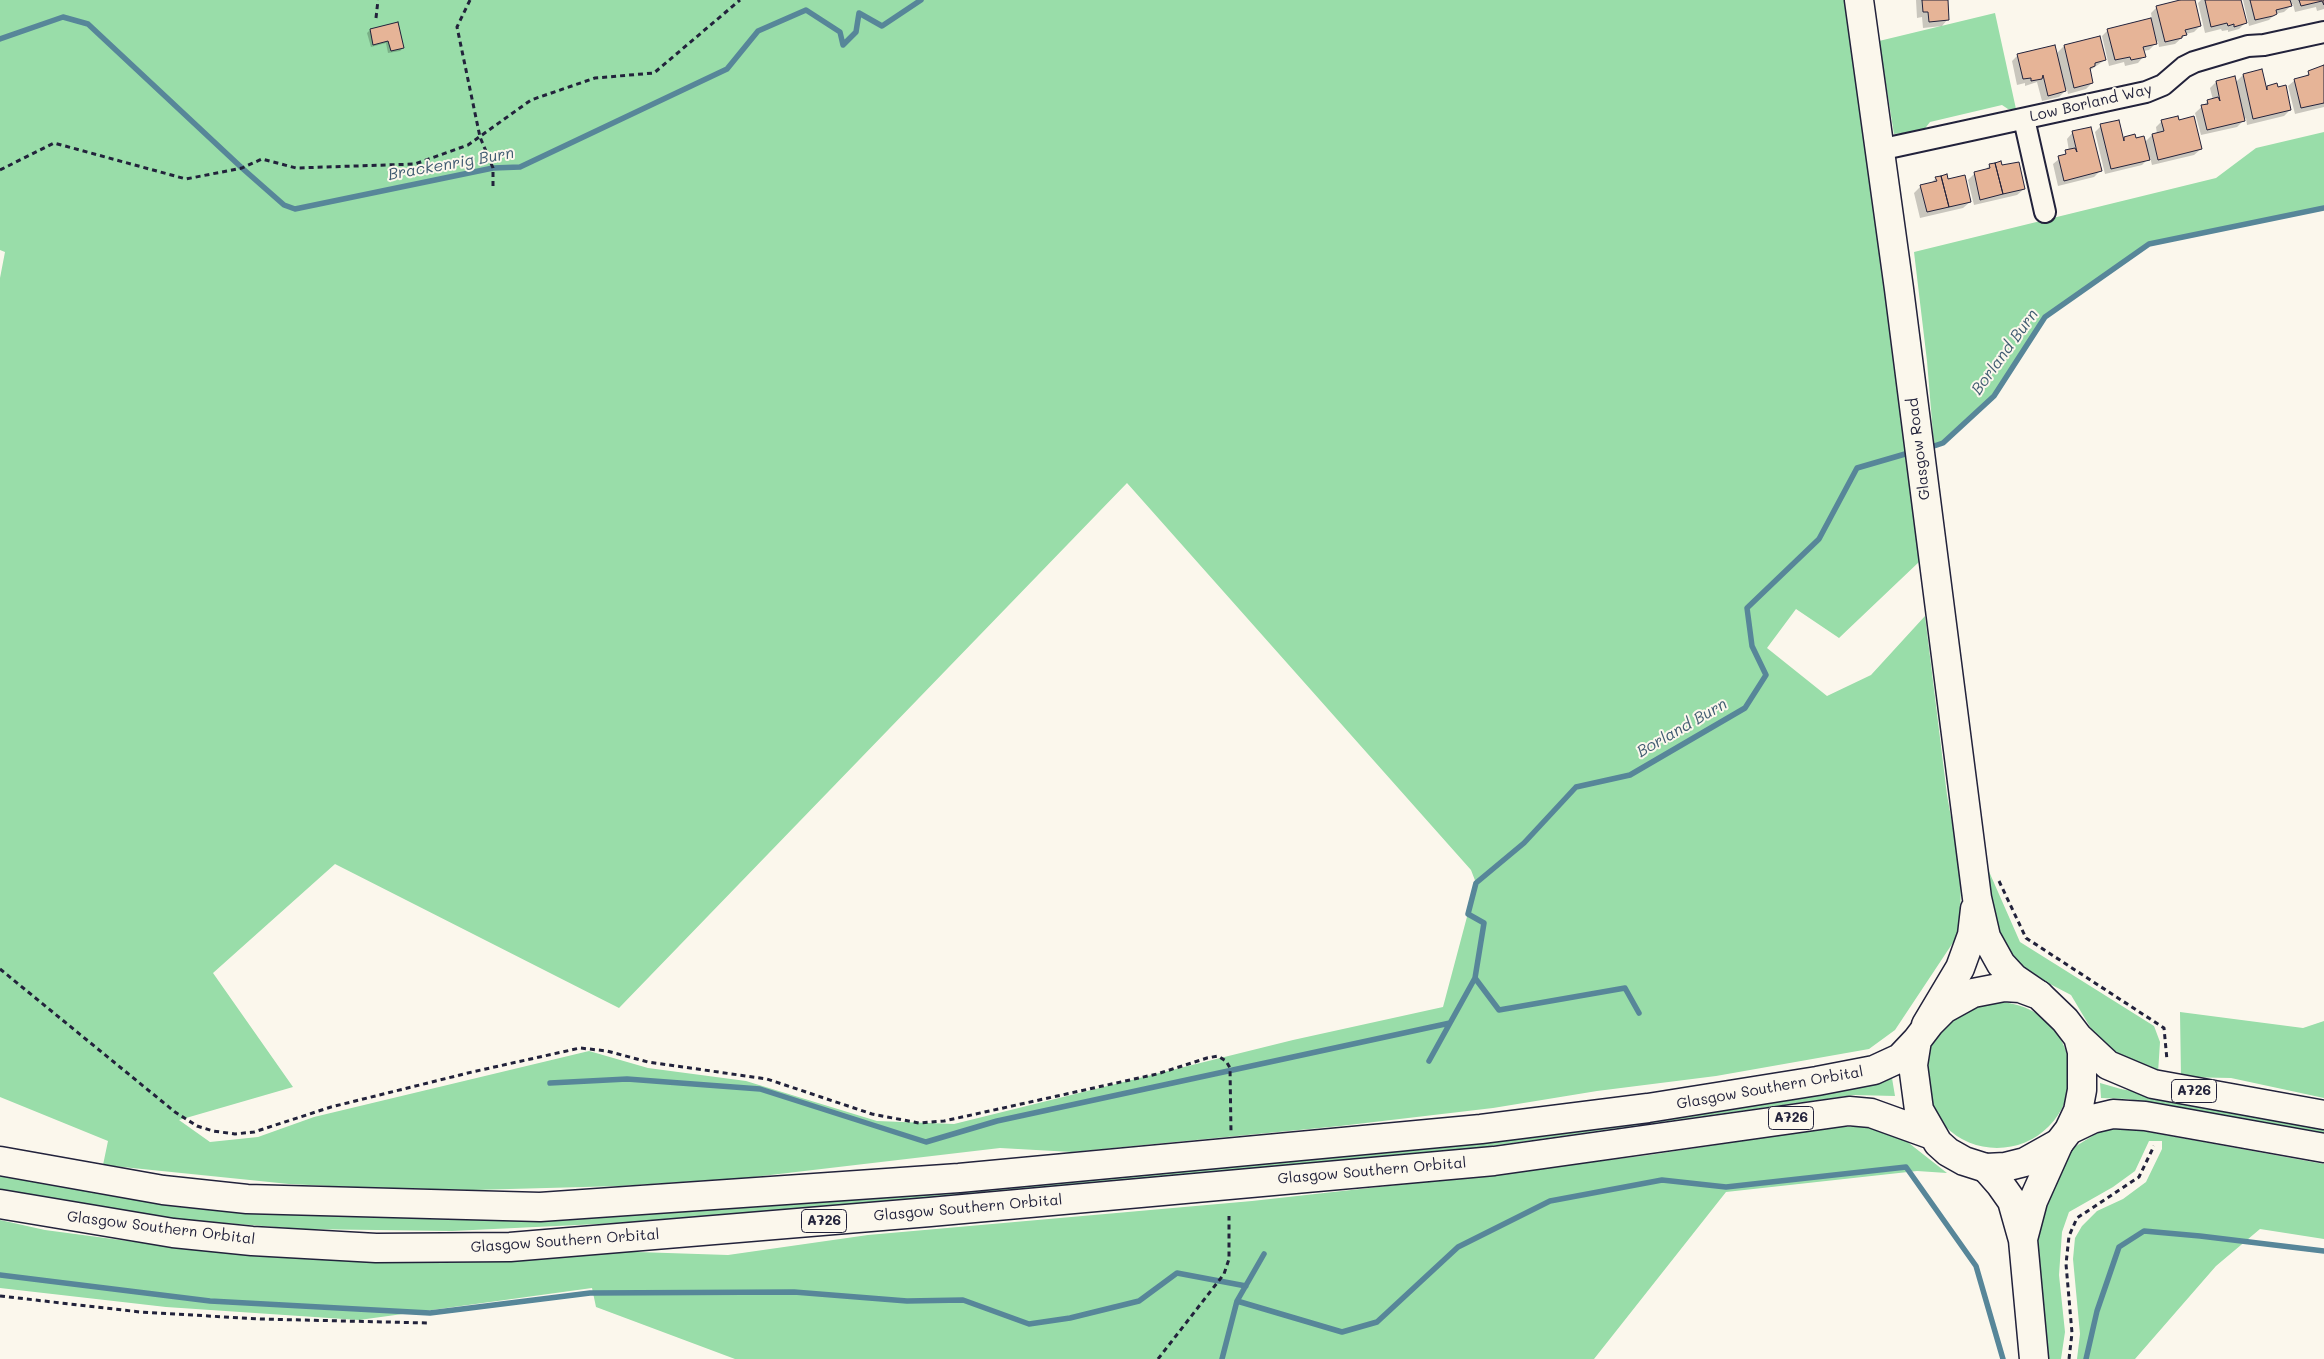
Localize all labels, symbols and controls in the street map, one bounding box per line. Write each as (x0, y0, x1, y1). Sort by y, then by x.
street label: Low Borland Way (2028, 80, 2154, 126)
water label: Brackenrig Burn (387, 143, 515, 185)
water label: Borland Burn (1968, 305, 2042, 399)
street label: Glasgow Road (1904, 397, 1934, 501)
water label: Borland Burn (1633, 694, 1731, 762)
street label: Glasgow Southern Orbital (1675, 1063, 1865, 1113)
road number: A726 (2172, 1080, 2216, 1102)
road number: A726 (1768, 1106, 1814, 1130)
street label: Glasgow Southern Orbital (1277, 1154, 1467, 1188)
street label: Glasgow Southern Orbital (873, 1191, 1063, 1225)
street label: Glasgow Southern Orbital (66, 1208, 256, 1248)
road number: A726 (802, 1210, 846, 1232)
street label: Glasgow Southern Orbital (470, 1225, 660, 1257)

